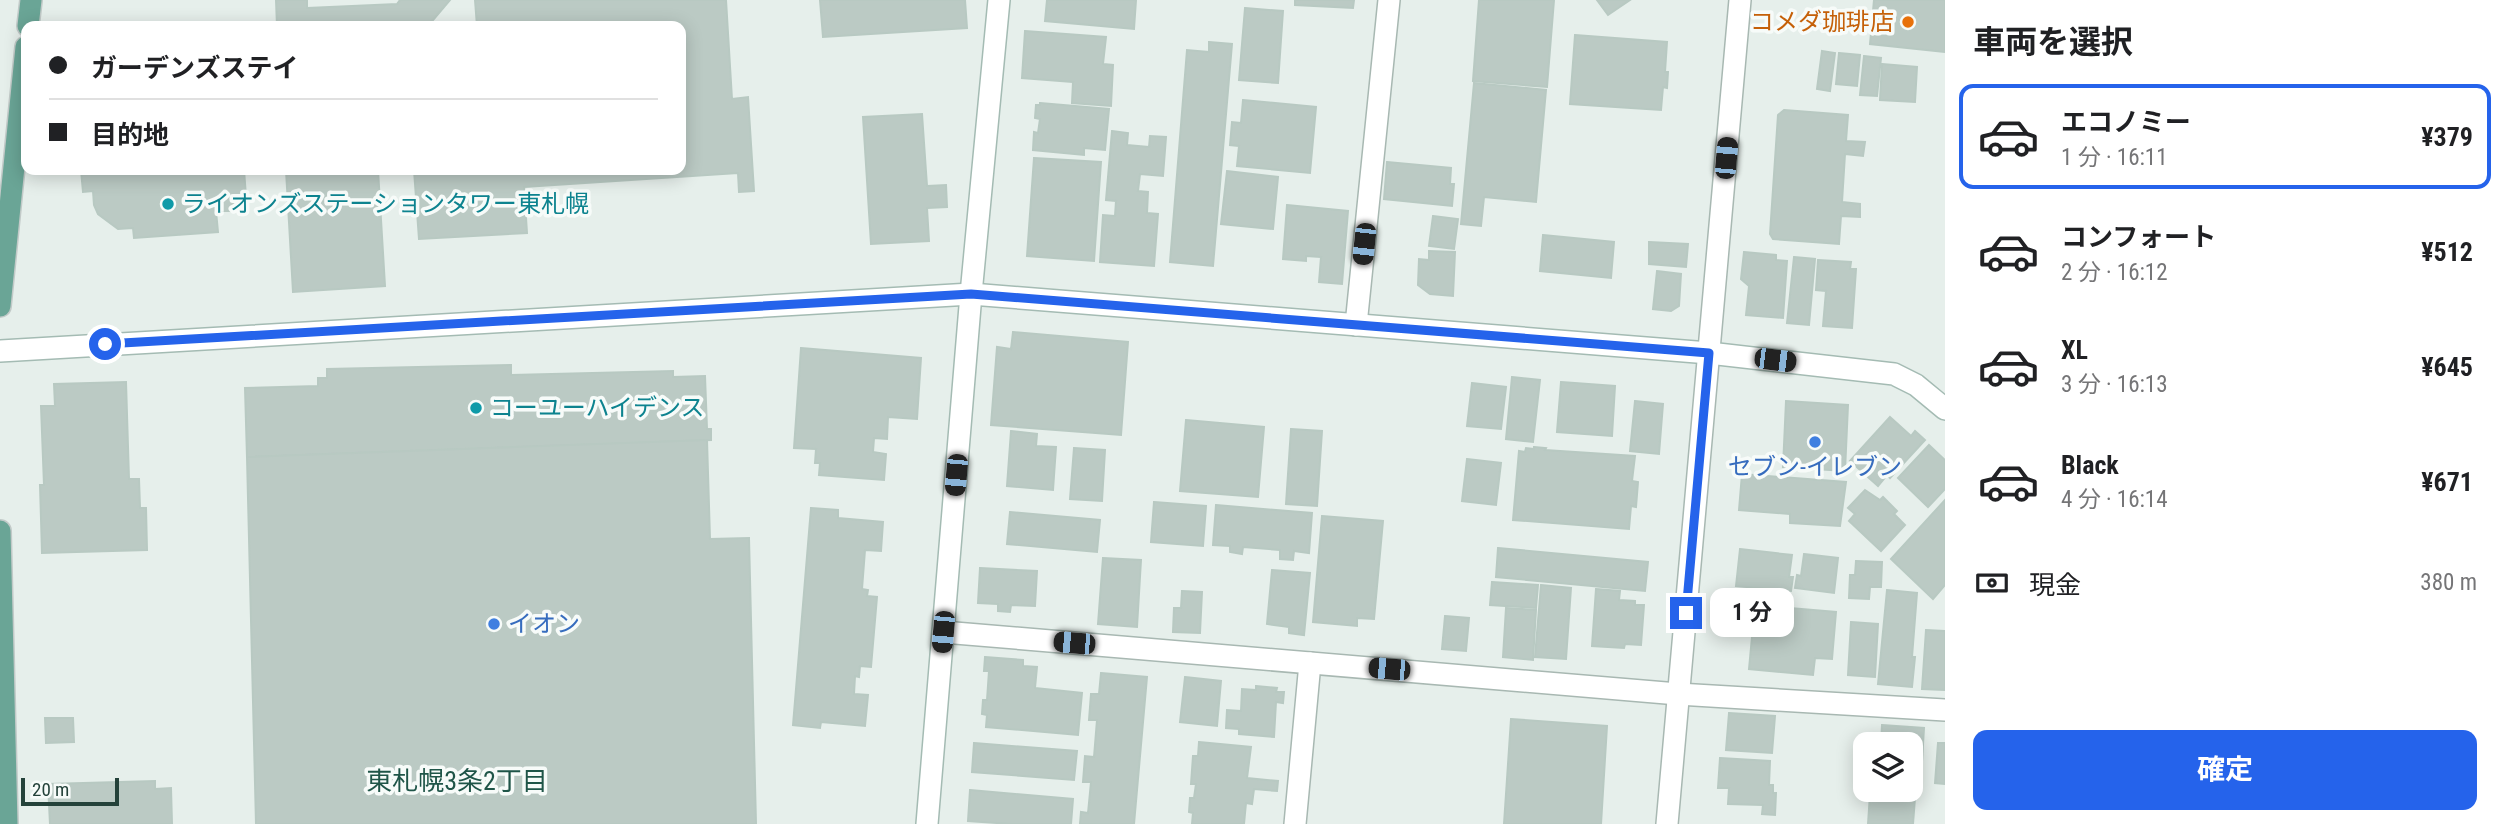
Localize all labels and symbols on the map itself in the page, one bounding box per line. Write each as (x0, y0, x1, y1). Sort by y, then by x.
place label: コメダ珈琲店 (1750, 8, 1894, 36)
marker: コメダ珈琲店 (1900, 14, 1916, 30)
car (1714, 136, 1739, 180)
place label: ライオンズステーションタワー東札幌 (182, 190, 589, 218)
marker: ライオンズステーションタワー東札幌 (160, 196, 176, 212)
car (1352, 222, 1377, 266)
route start (89, 328, 121, 360)
car (1753, 347, 1798, 373)
place label: コーユーハイデンス (490, 394, 705, 422)
marker: コーユーハイデンス (468, 400, 484, 416)
marker: セブン-イレブン (1807, 434, 1823, 450)
car (944, 453, 969, 497)
place label: セブン-イレブン (1728, 453, 1902, 481)
callout: 1 分 (1710, 588, 1795, 638)
route end (1670, 597, 1702, 629)
place label: イオン (508, 610, 580, 638)
car (931, 610, 956, 654)
marker: イオン (486, 616, 502, 632)
car (1053, 631, 1096, 655)
car (1368, 657, 1411, 681)
district label: 東札幌3条2丁目 (366, 766, 548, 796)
scale bar (21, 775, 119, 807)

